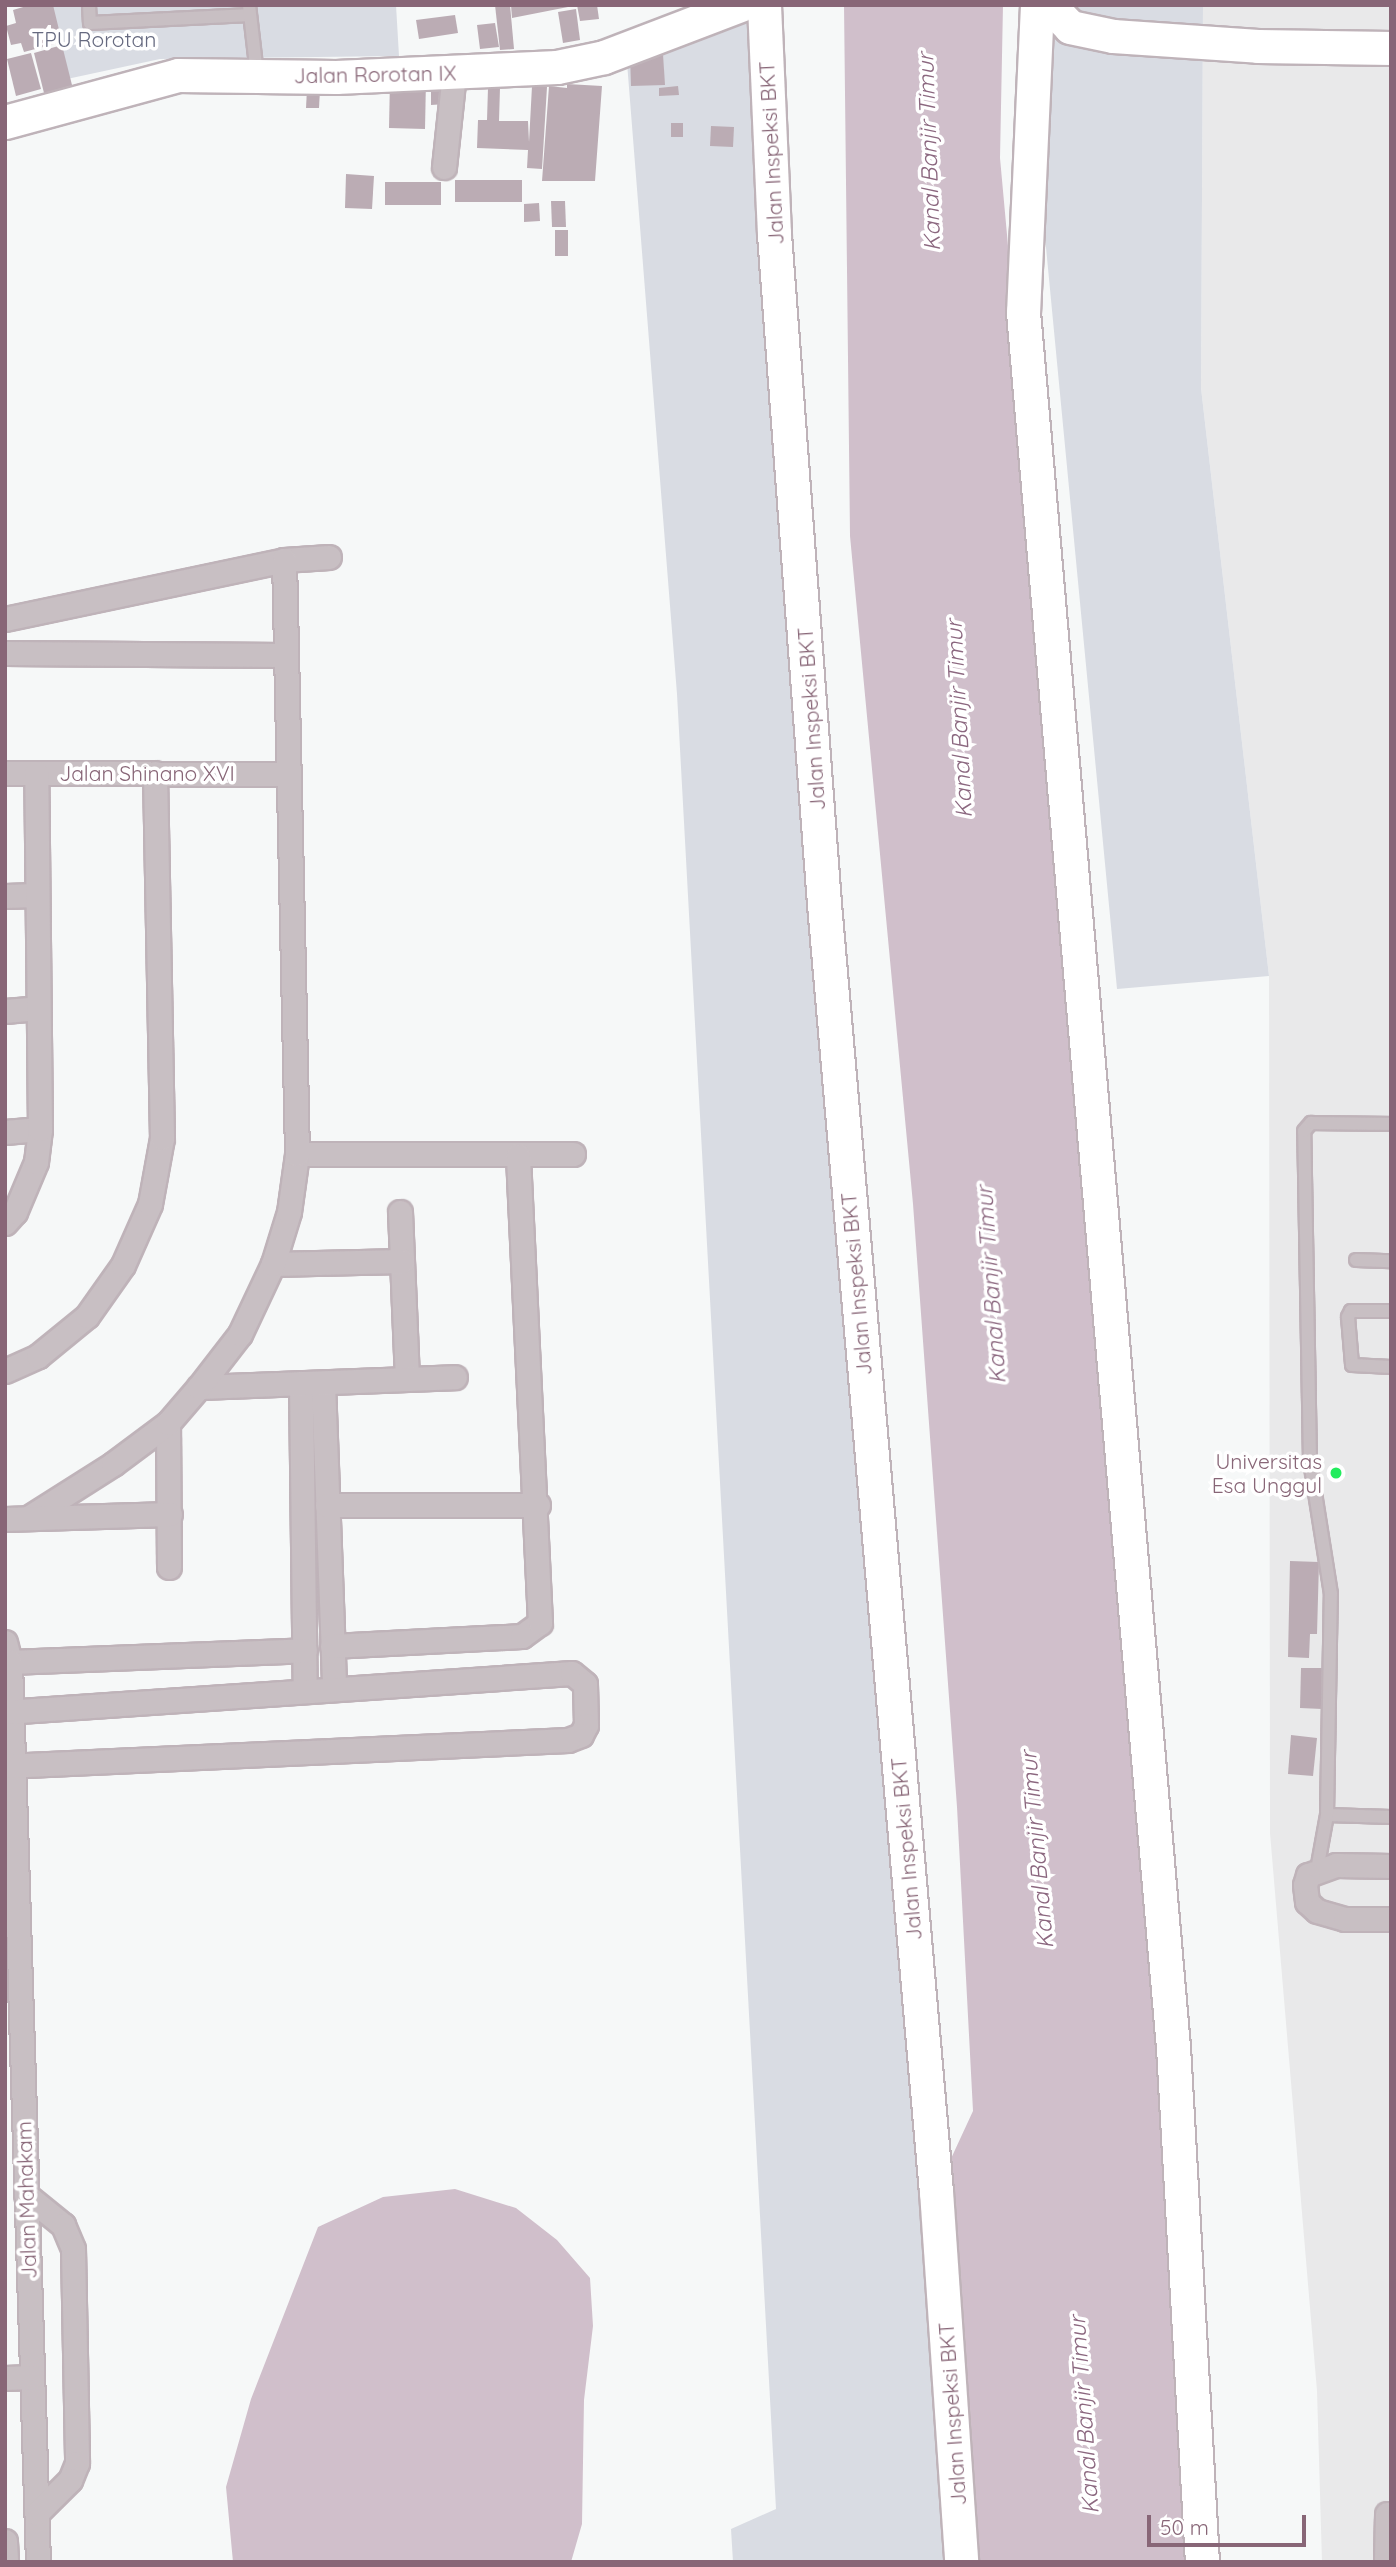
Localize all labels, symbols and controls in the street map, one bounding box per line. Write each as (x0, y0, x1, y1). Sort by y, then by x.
park label: TPU Rorotan (32, 26, 156, 52)
water label: Kanal Banjir Timur (912, 52, 946, 252)
street label: Jalan Rorotan IX (293, 60, 457, 88)
street label: Jalan Inspeksi BKT (754, 61, 788, 245)
water label: Kanal Banjir Timur (940, 619, 978, 819)
street label: Jalan Inspeksi BKT (792, 626, 830, 812)
street label: Jalan Shinano XVI (59, 760, 235, 786)
water label: Kanal Banjir Timur (970, 1185, 1012, 1385)
street label: Jalan Inspeksi BKT (835, 1191, 877, 1377)
place label: Universitas Esa Unggul (1212, 1448, 1322, 1498)
marker: Universitas Esa Unggul (1328, 1465, 1344, 1481)
water label: Kanal Banjir Timur (1015, 1750, 1059, 1950)
street label: Jalan Inspeksi BKT (885, 1756, 927, 1942)
street label: Jalan Mahakam (11, 2121, 41, 2279)
water label: Kanal Banjir Timur (1063, 2315, 1105, 2515)
street label: Jalan Inspeksi BKT (933, 2321, 971, 2507)
scale bar (1151, 2500, 1310, 2544)
text: 50 m (1160, 2514, 1209, 2540)

